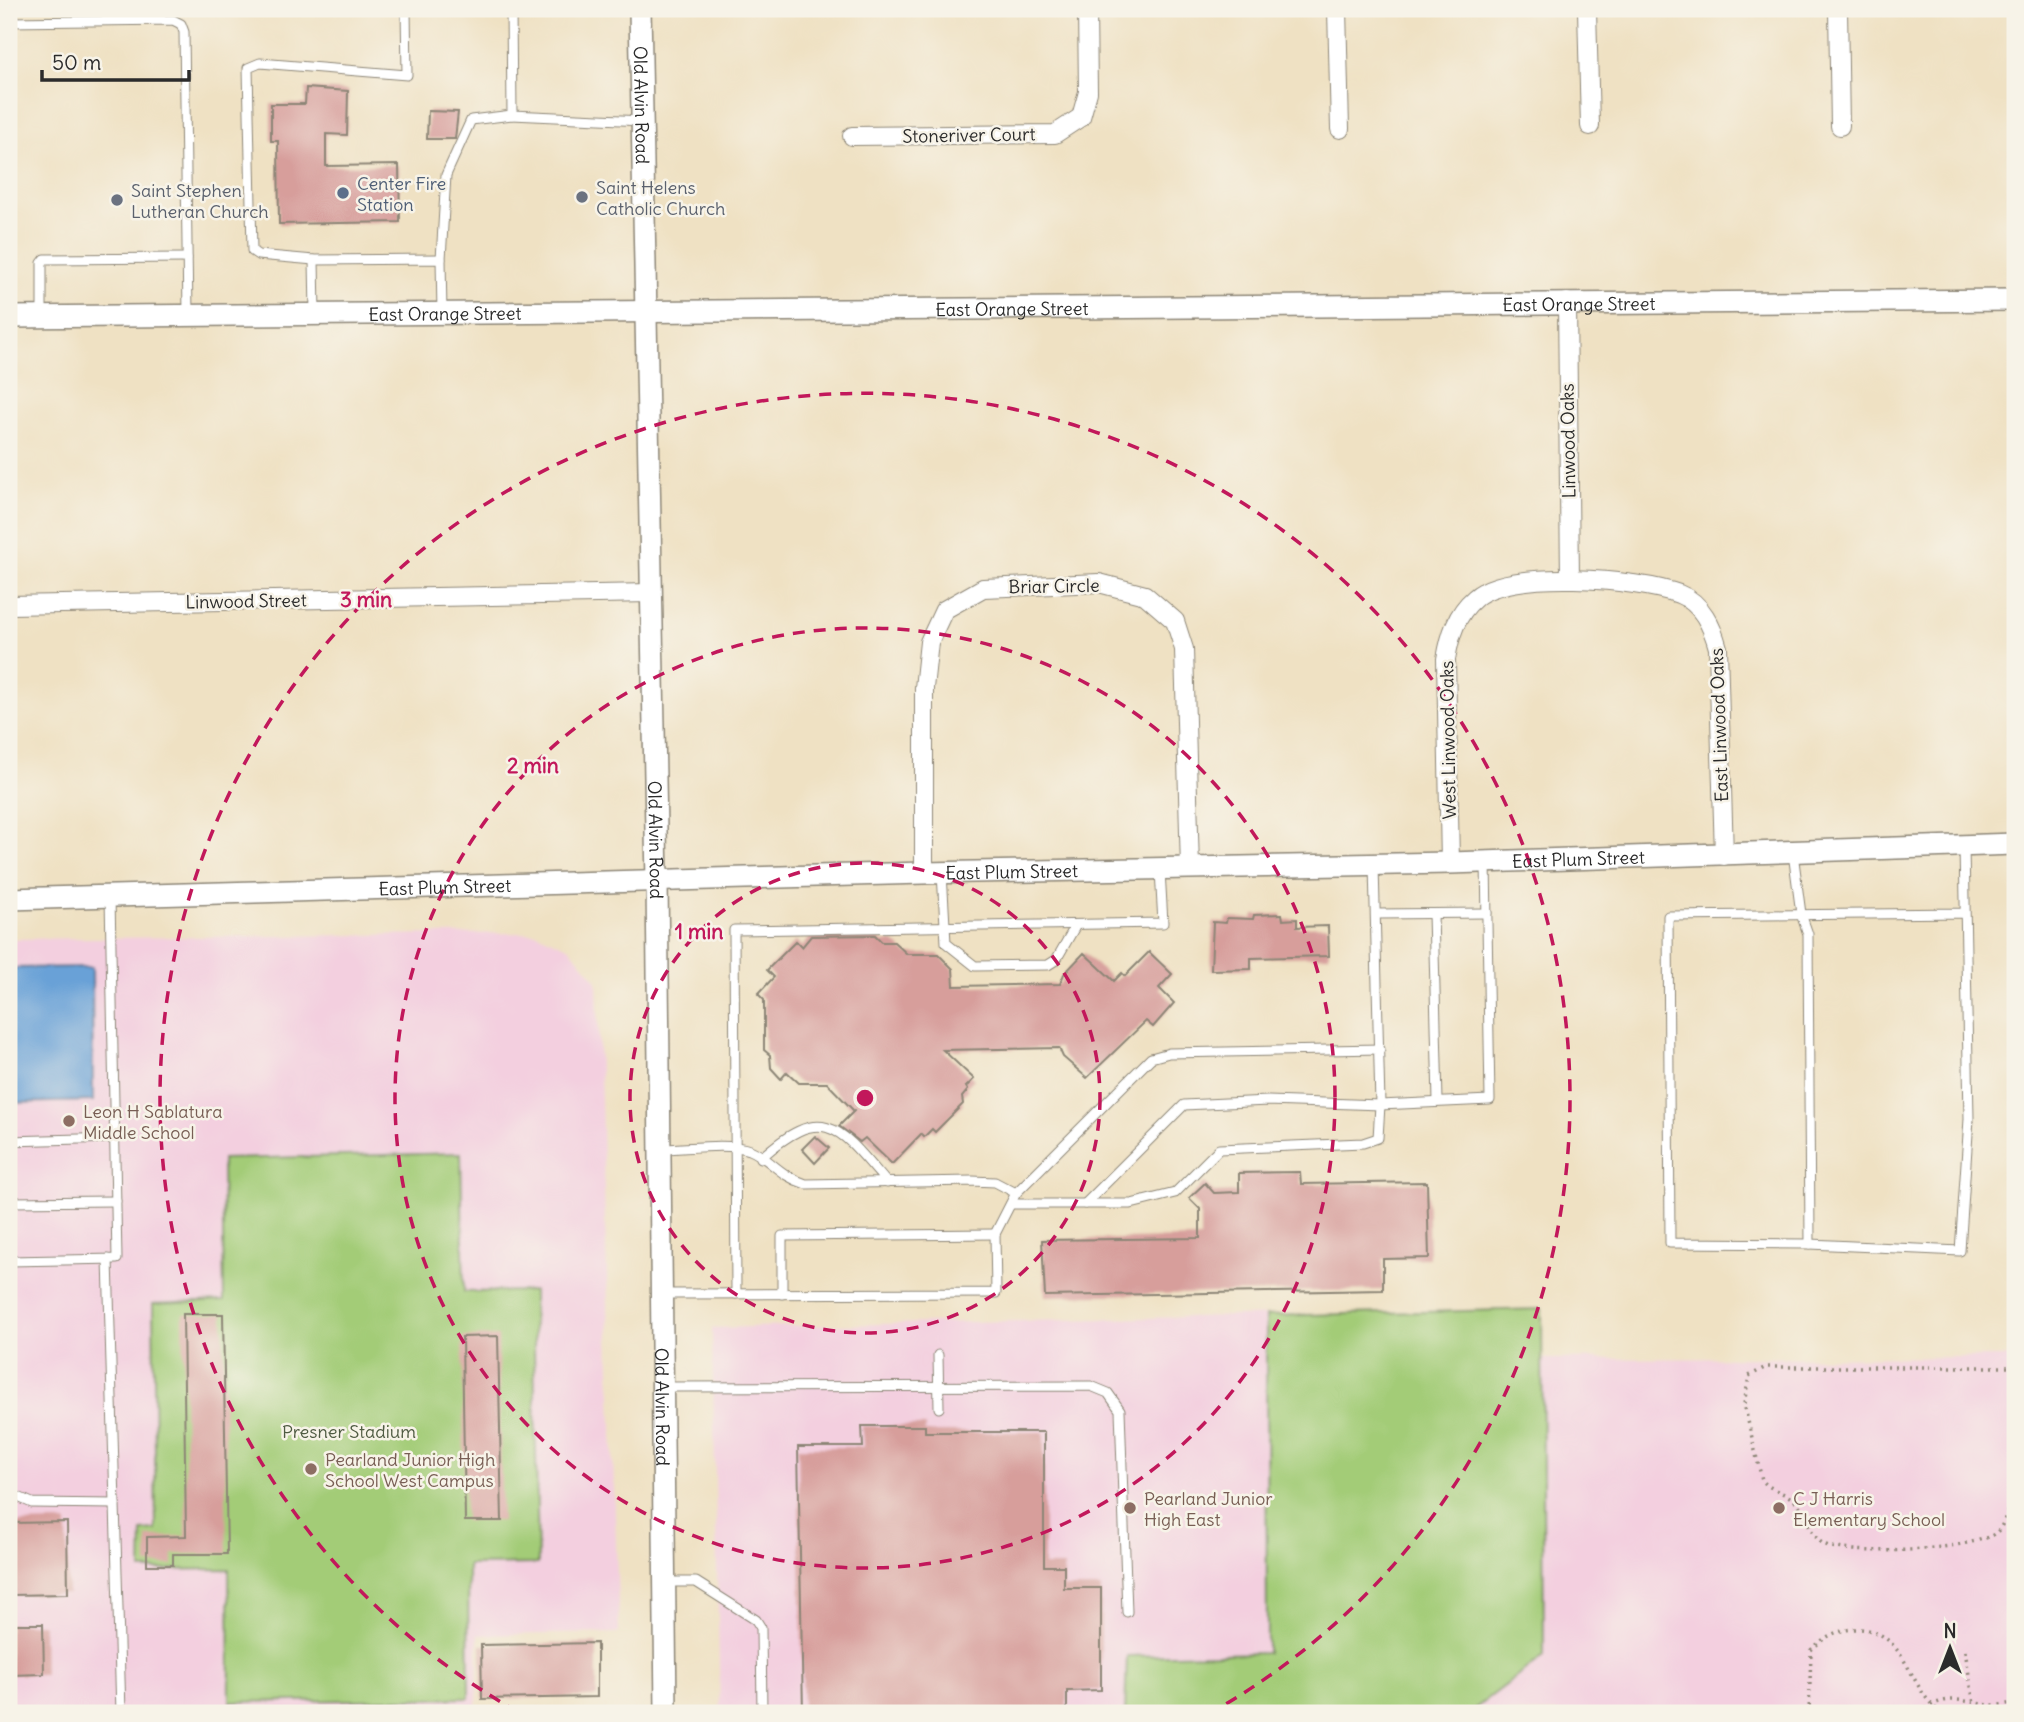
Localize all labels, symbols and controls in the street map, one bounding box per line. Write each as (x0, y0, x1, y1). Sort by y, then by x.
scale bar (42, 38, 189, 82)
street label: Old Alvin Road (629, 46, 655, 165)
text: 50 m (52, 49, 101, 76)
street label: Stoneriver Court (902, 122, 1036, 148)
place label: Center Fire Station (357, 172, 446, 216)
place label: Saint Helens Catholic Church (596, 176, 725, 220)
place label: Saint Stephen Lutheran Church (131, 179, 269, 223)
marker: Center Fire Station (335, 185, 351, 201)
marker: Saint Helens Catholic Church (574, 189, 590, 205)
marker: Saint Stephen Lutheran Church (109, 192, 125, 208)
street label: East Orange Street (1502, 292, 1656, 316)
street label: East Orange Street (935, 296, 1089, 321)
street label: East Orange Street (368, 301, 522, 325)
street label: Linwood Oaks (1555, 383, 1581, 499)
street label: Briar Circle (1008, 574, 1100, 598)
text: 3 min (340, 586, 392, 613)
street label: Linwood Street (185, 588, 307, 614)
street label: East Linwood Oaks (1705, 648, 1733, 802)
street label: West Linwood Oaks (1435, 660, 1461, 820)
text: 2 min (507, 752, 559, 779)
street label: Old Alvin Road (644, 781, 669, 899)
street label: East Plum Street (1512, 845, 1645, 872)
street label: East Plum Street (945, 859, 1078, 884)
street label: East Plum Street (378, 873, 511, 900)
text: 1 min (675, 918, 723, 945)
centre of rings (853, 1086, 877, 1110)
place label: Leon H Sablatura Middle School (83, 1100, 223, 1144)
marker: Leon H Sablatura Middle School (61, 1113, 77, 1129)
street label: Old Alvin Road (651, 1348, 675, 1466)
park label: Presner Stadium (282, 1420, 416, 1443)
place label: Pearland Junior High School West Campus (325, 1448, 495, 1492)
marker: Pearland Junior High School West Campus (303, 1461, 319, 1477)
place label: Pearland Junior High East (1144, 1487, 1273, 1531)
place label: C J Harris Elementary School (1793, 1487, 1945, 1531)
marker: Pearland Junior High East (1122, 1500, 1138, 1516)
marker: C J Harris Elementary School (1771, 1500, 1787, 1516)
north arrow (1916, 1614, 1986, 1684)
text: N (1943, 1619, 1957, 1643)

